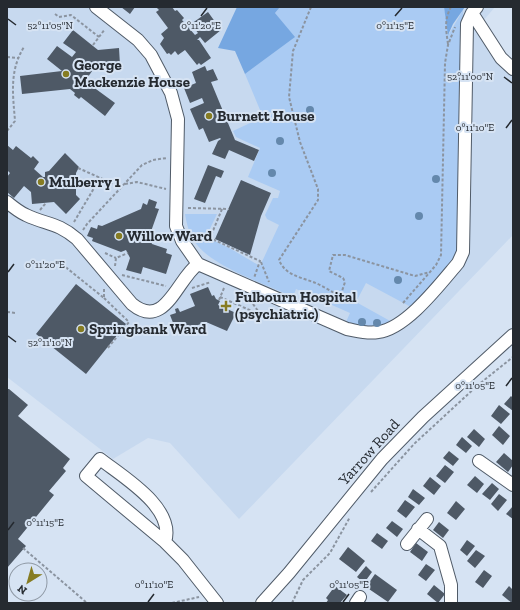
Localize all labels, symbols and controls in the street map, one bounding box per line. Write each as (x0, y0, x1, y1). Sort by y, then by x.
text: 52°11'05"N (27, 20, 73, 32)
text: 0°11'20"E (181, 20, 221, 32)
text: 0°11'15"E (376, 20, 414, 32)
place label: George Mackenzie House (74, 56, 190, 91)
marker: George Mackenzie House (61, 69, 71, 79)
text: 52°11'00"N (447, 71, 494, 83)
place label: Burnett House (217, 107, 315, 125)
marker: Burnett House (204, 111, 214, 121)
text: 0°11'10"E (456, 122, 494, 134)
place label: Mulberry 1 (49, 173, 120, 191)
marker: Mulberry 1 (36, 177, 46, 187)
place label: Willow Ward (127, 227, 213, 245)
marker: Willow Ward (114, 231, 124, 241)
text: 0°11'20"E (25, 259, 65, 271)
place label: Fulbourn Hospital (psychiatric) (235, 288, 357, 323)
marker: Fulbourn Hospital (psychiatric) (220, 300, 232, 312)
place label: Springbank Ward (89, 320, 207, 338)
marker: Springbank Ward (76, 324, 86, 334)
text: 52°11'10"N (28, 337, 73, 349)
text: 0°11'05"E (455, 380, 495, 392)
street label: Yarrow Road (334, 415, 404, 489)
text: 0°11'15"E (26, 517, 64, 529)
north arrow (8, 562, 48, 602)
text: 0°11'10"E (135, 579, 173, 591)
text: 0°11'05"E (329, 579, 369, 591)
text: N (15, 581, 30, 597)

